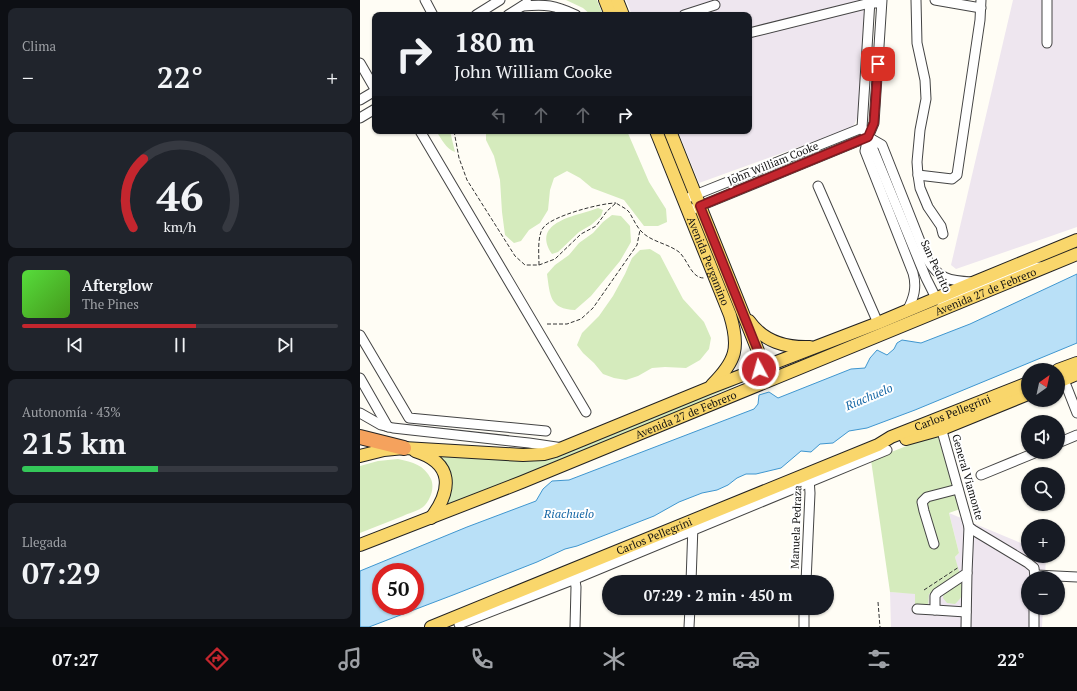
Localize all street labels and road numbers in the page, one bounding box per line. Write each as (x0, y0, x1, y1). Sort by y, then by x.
street label: John William Cooke (725, 138, 821, 188)
street label: Avenida Pergamino (684, 214, 732, 307)
street label: San Pedrito (918, 238, 954, 294)
street label: Avenida 27 de Febrero (933, 264, 1038, 319)
street label: Avenida 27 de Febrero (633, 388, 739, 442)
street label: Carlos Pellegrini (912, 391, 993, 434)
street label: General Viamonte (949, 432, 987, 522)
street label: Manuela Pedraza (788, 485, 804, 569)
street label: Carlos Pellegrini (614, 514, 694, 558)

